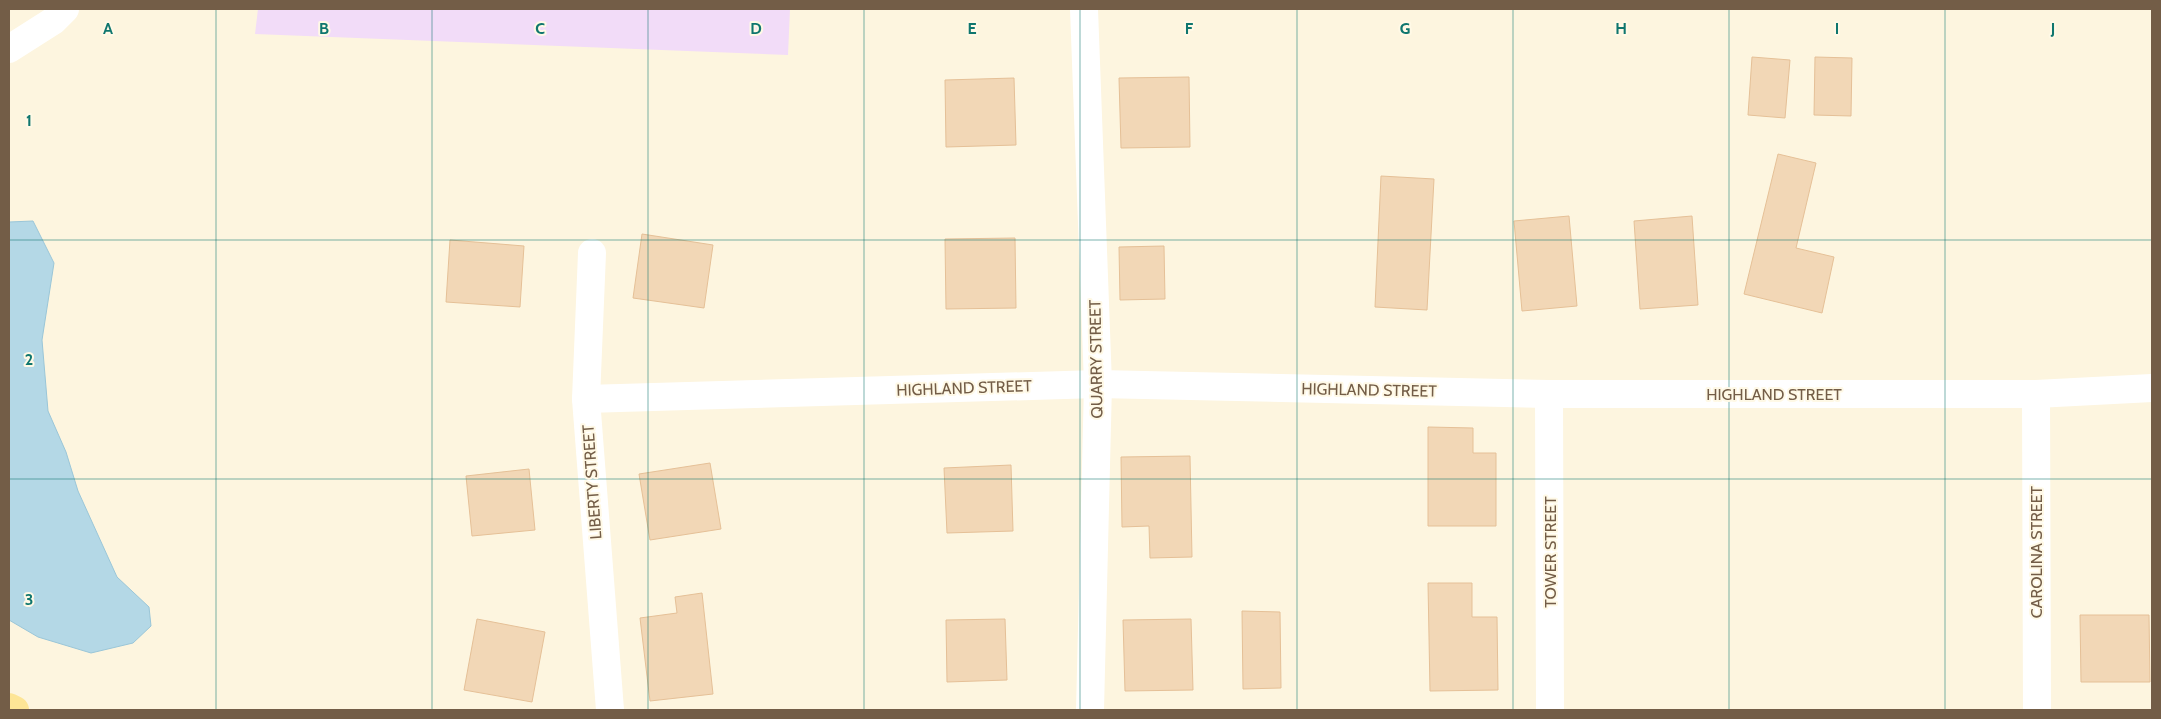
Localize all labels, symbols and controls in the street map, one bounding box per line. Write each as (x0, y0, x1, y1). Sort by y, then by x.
text: A (103, 19, 113, 38)
text: B (319, 19, 329, 38)
text: C (535, 19, 545, 38)
text: D (750, 19, 762, 38)
text: E (967, 19, 977, 38)
text: F (1185, 19, 1194, 38)
text: G (1400, 19, 1410, 38)
text: H (1615, 19, 1627, 38)
text: I (1835, 19, 1839, 38)
text: J (2050, 19, 2055, 38)
text: 1 (26, 111, 32, 130)
street label: QUARRY STREET (1085, 299, 1107, 419)
text: 2 (25, 350, 33, 369)
street label: HIGHLAND STREET (896, 376, 1033, 400)
street label: HIGHLAND STREET (1301, 379, 1437, 401)
street label: HIGHLAND STREET (1706, 385, 1842, 404)
street label: LIBERTY STREET (578, 424, 605, 540)
street label: CAROLINA STREET (2027, 485, 2046, 618)
street label: TOWER STREET (1541, 496, 1560, 608)
text: 3 (25, 590, 33, 609)

